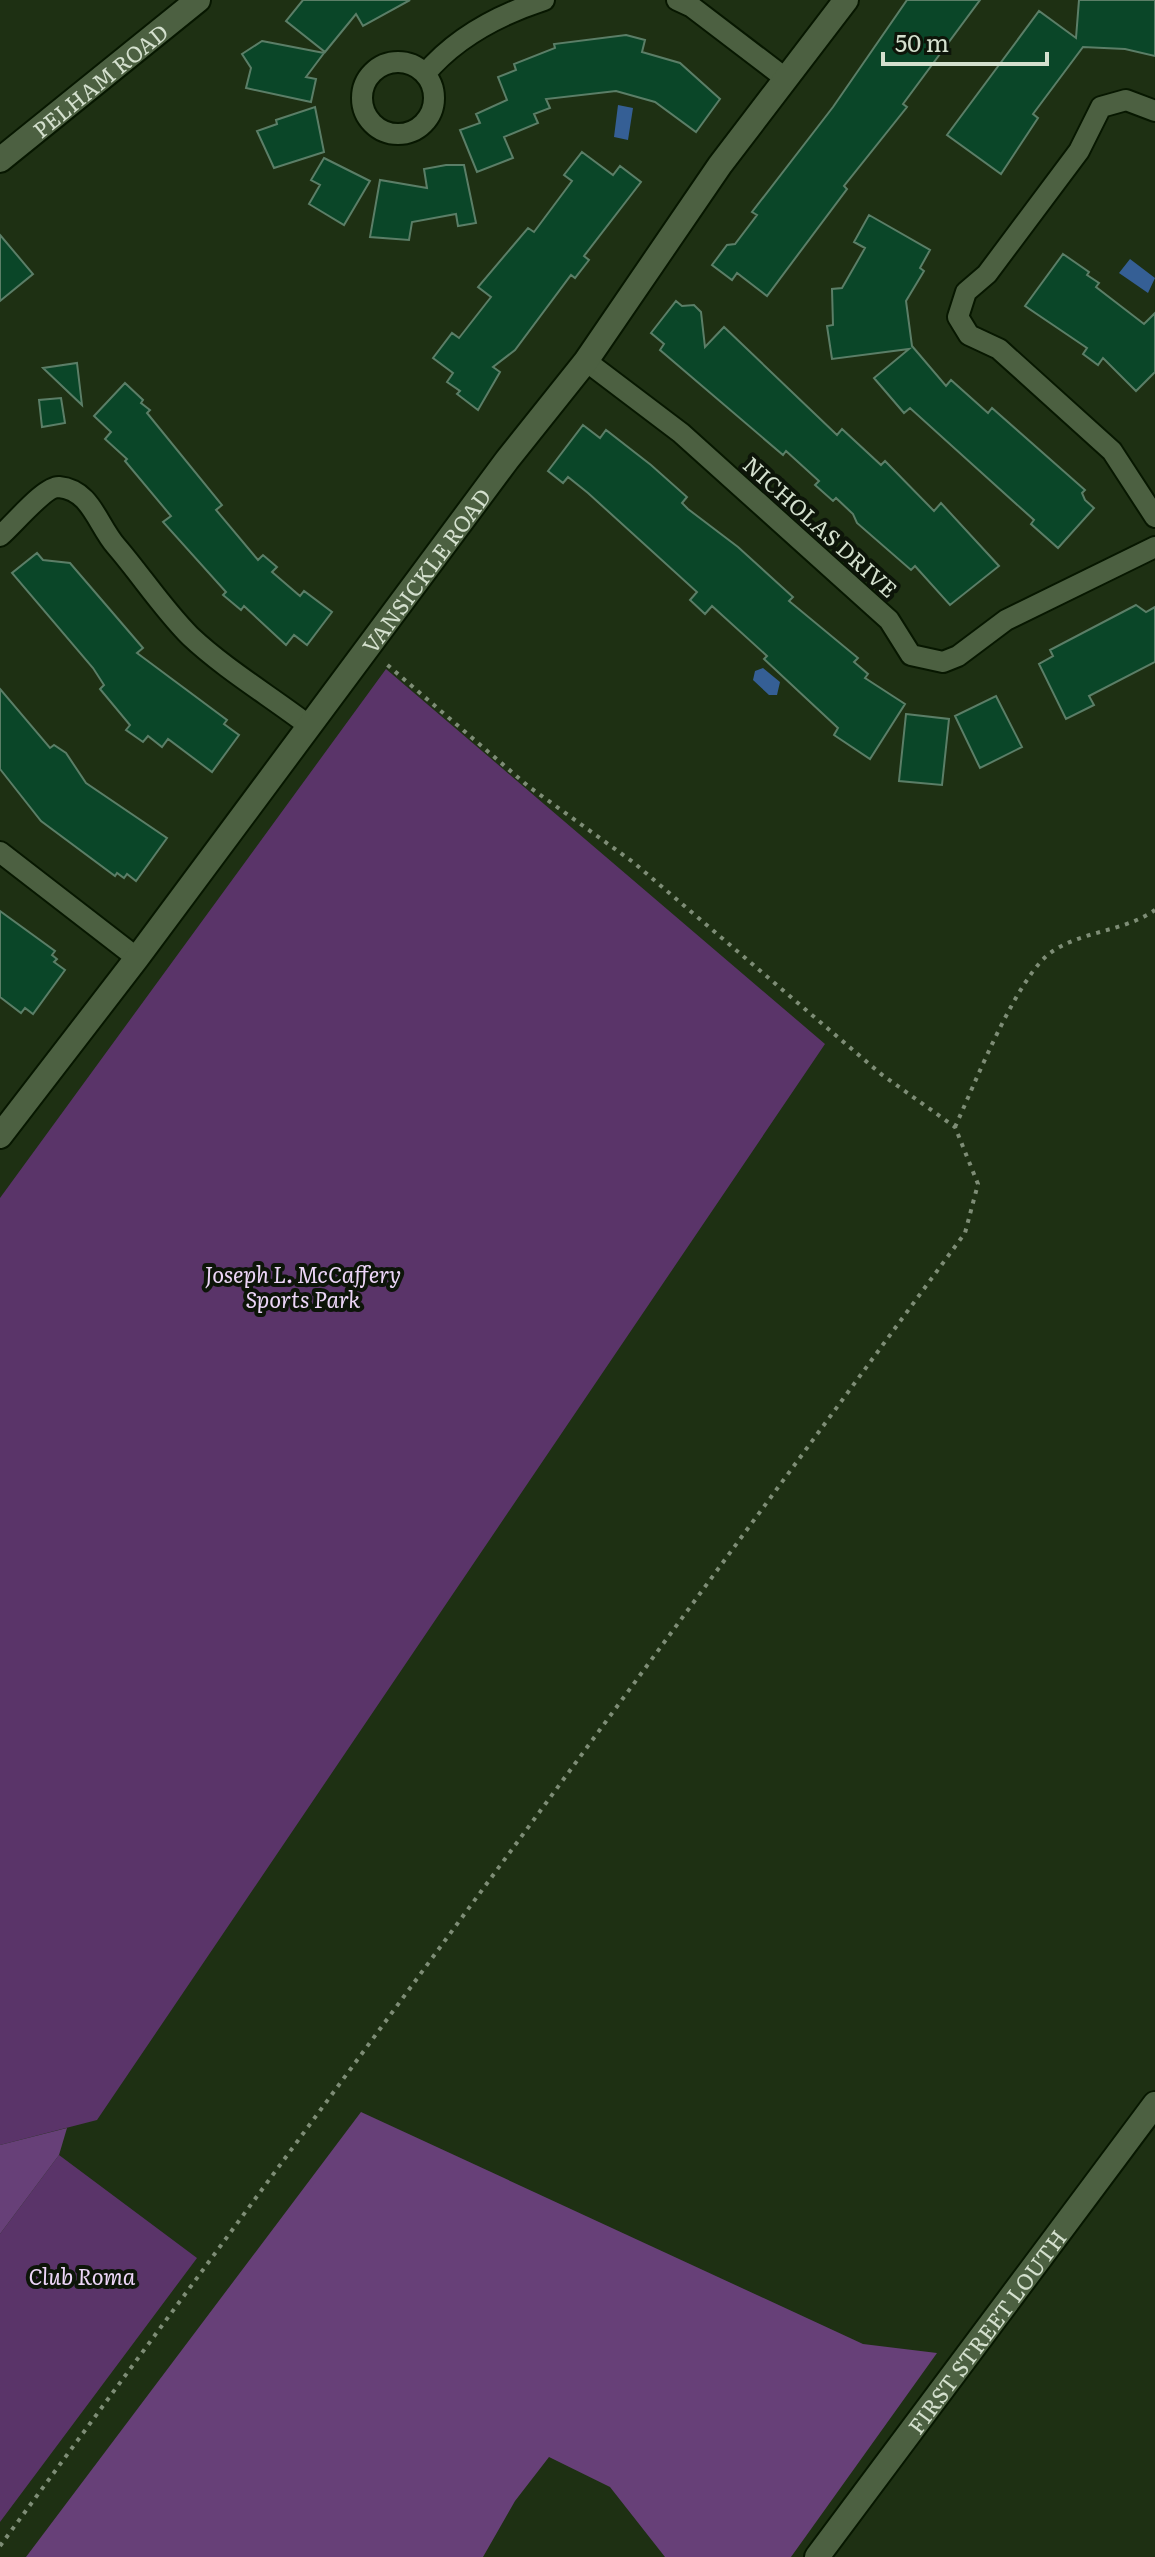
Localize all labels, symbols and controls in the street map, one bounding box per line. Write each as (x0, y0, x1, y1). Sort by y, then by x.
street label: PELHAM ROAD (25, 14, 175, 145)
scale bar (883, 16, 1047, 66)
text: 50 m (895, 24, 949, 59)
street label: NICHOLAS DRIVE (736, 448, 906, 604)
street label: VANSICKLE ROAD (353, 480, 498, 659)
park label: Joseph L. McCaffery Sports Park (205, 1257, 401, 1315)
street label: FIRST STREET LOUTH (898, 2222, 1073, 2440)
park label: Club Roma (29, 2259, 136, 2292)

